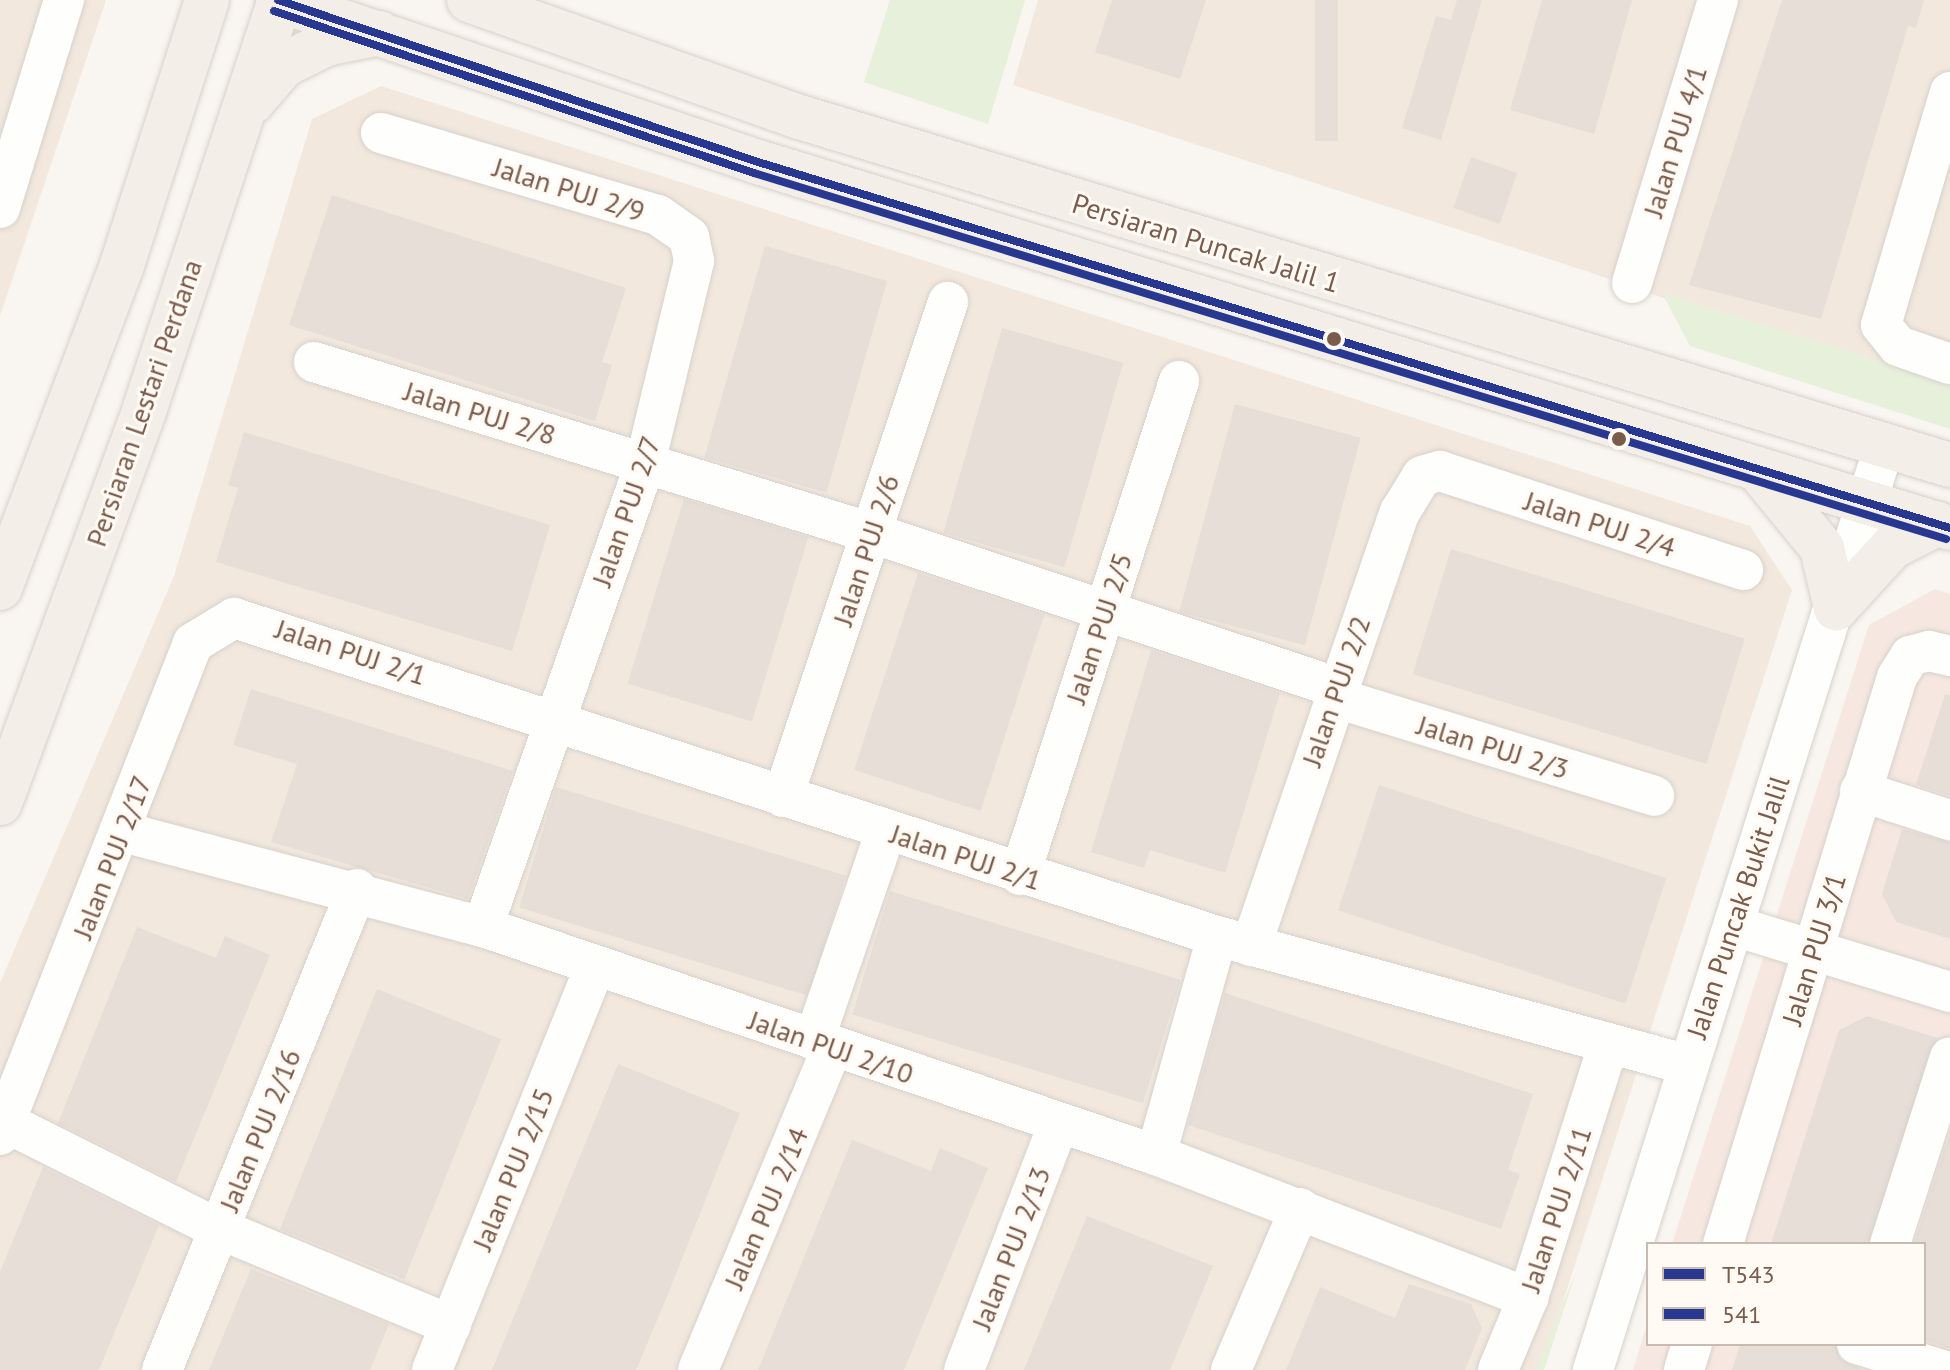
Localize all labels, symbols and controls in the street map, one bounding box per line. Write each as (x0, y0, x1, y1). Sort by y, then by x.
street label: Jalan PUJ 4/1 (1636, 61, 1714, 221)
street label: Jalan PUJ 2/9 (489, 150, 649, 228)
street label: Persiaran Puncak Jalil 1 (1068, 186, 1344, 300)
street label: Persiaran Lestari Perdana (79, 255, 209, 551)
unlabelled marker (1326, 331, 1342, 347)
street label: Jalan PUJ 2/8 (400, 374, 560, 452)
street label: Jalan PUJ 2/7 (585, 431, 667, 591)
unlabelled marker (1611, 431, 1627, 447)
street label: Jalan PUJ 2/6 (826, 470, 906, 630)
street label: Jalan PUJ 2/4 (1520, 484, 1680, 564)
street label: Jalan PUJ 2/5 (1059, 548, 1139, 708)
street label: Jalan PUJ 2/2 (1295, 611, 1377, 771)
street label: Jalan PUJ 2/1 (271, 612, 431, 692)
street label: Jalan PUJ 2/3 (1413, 708, 1573, 786)
street label: Jalan PUJ 2/17 (65, 771, 159, 943)
street label: Jalan Puncak Bukit Jalil (1680, 771, 1796, 1043)
street label: Jalan PUJ 2/1 (886, 817, 1046, 897)
street label: Jalan PUJ 3/1 (1775, 869, 1853, 1029)
street label: Jalan PUJ 2/10 (744, 1003, 918, 1091)
street label: Jalan PUJ 2/16 (212, 1044, 308, 1216)
street label: Jalan PUJ 2/15 (465, 1083, 561, 1255)
street label: Jalan PUJ 2/14 (717, 1122, 815, 1294)
street label: Jalan PUJ 2/11 (1513, 1122, 1599, 1296)
street label: Jalan PUJ 2/13 (964, 1162, 1058, 1334)
legend (1646, 1242, 1926, 1346)
text: T543 (1722, 1259, 1775, 1290)
text: 541 (1722, 1299, 1761, 1330)

